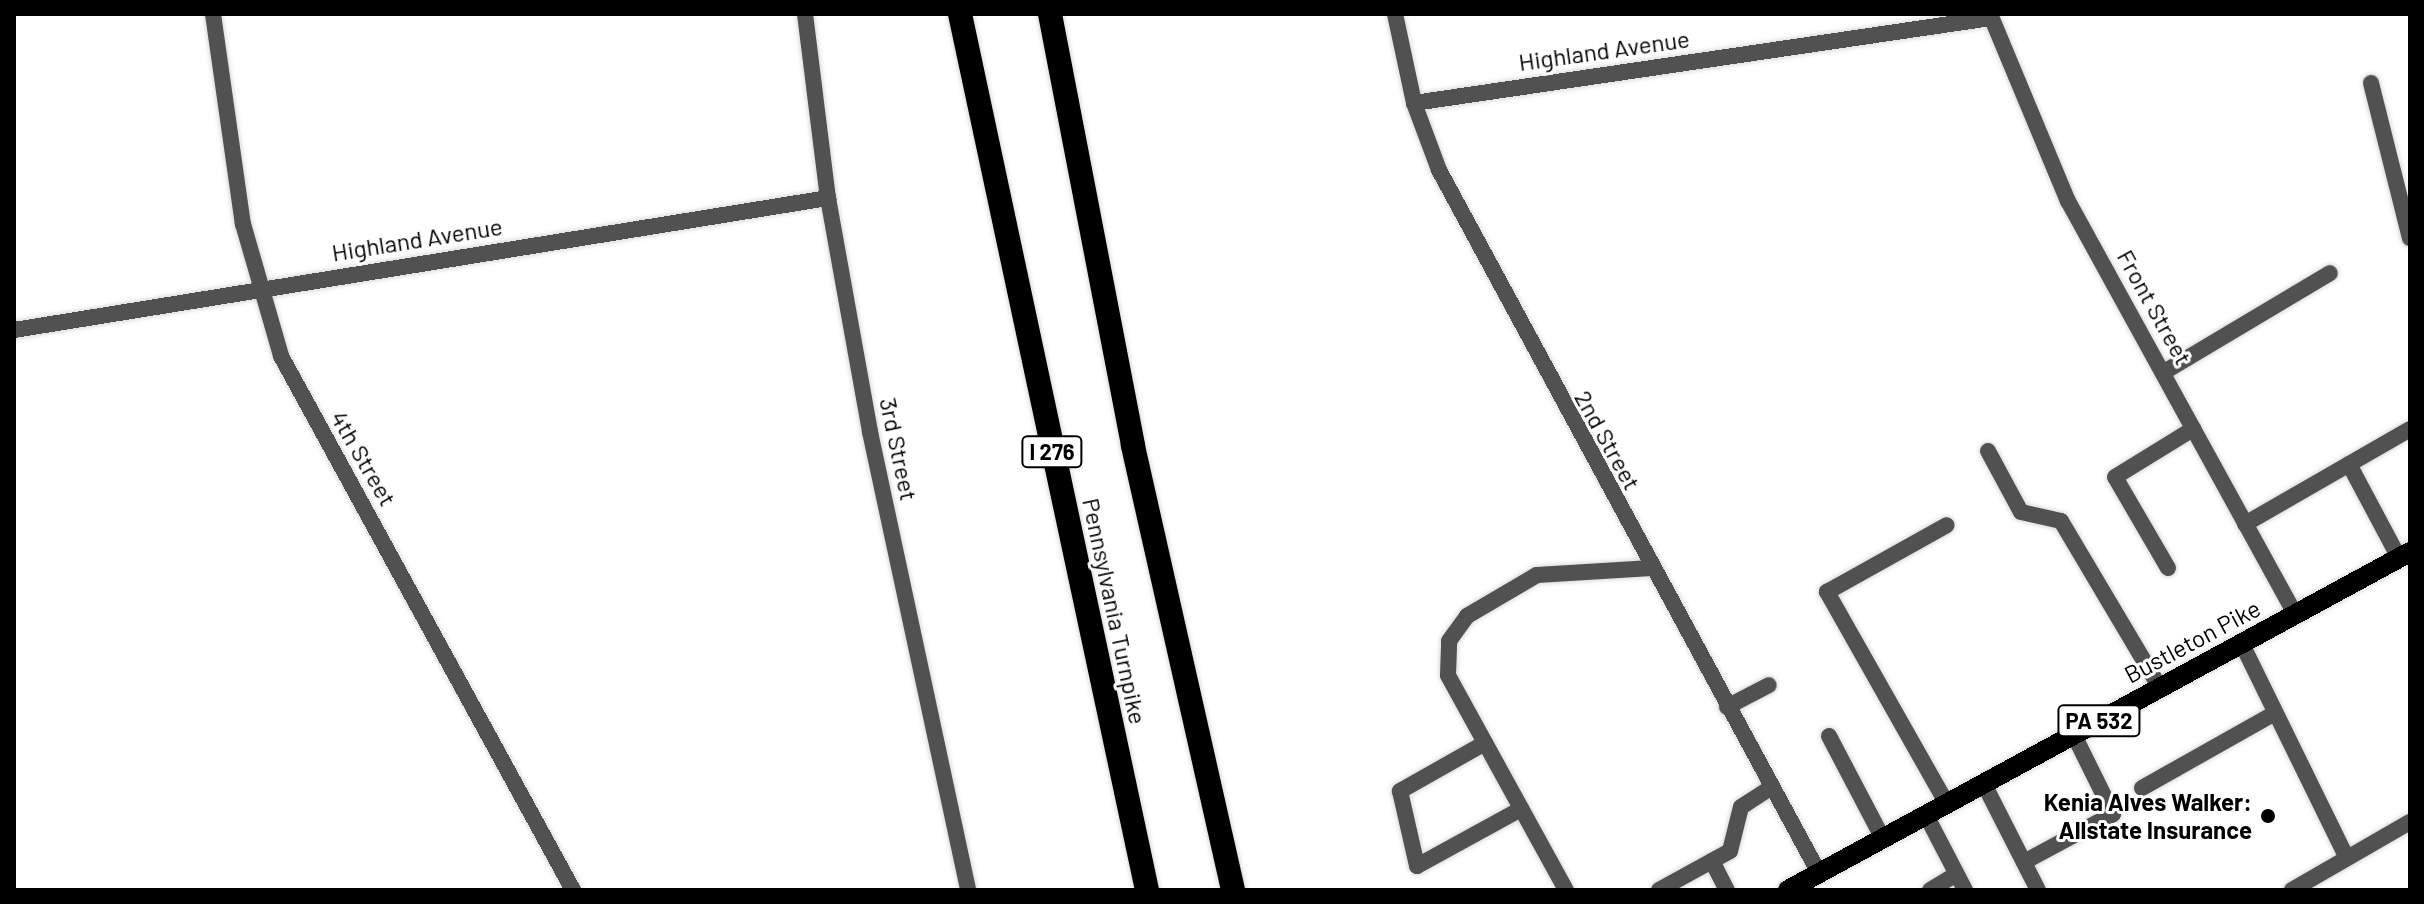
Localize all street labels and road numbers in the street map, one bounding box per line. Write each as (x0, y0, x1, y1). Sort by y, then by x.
street label: Highland Avenue (1517, 24, 1691, 76)
street label: Highland Avenue (330, 211, 504, 267)
street label: Front Street (2112, 244, 2198, 370)
street label: 2nd Street (1569, 385, 1647, 495)
street label: 3rd Street (874, 395, 924, 503)
street label: 4th Street (325, 405, 403, 511)
road number: I 276 (1020, 434, 1084, 470)
street label: Pennsylvania Turnpike (1077, 495, 1153, 727)
street label: Bustleton Pike (2119, 593, 2265, 689)
road number: PA 532 (2057, 703, 2141, 739)

